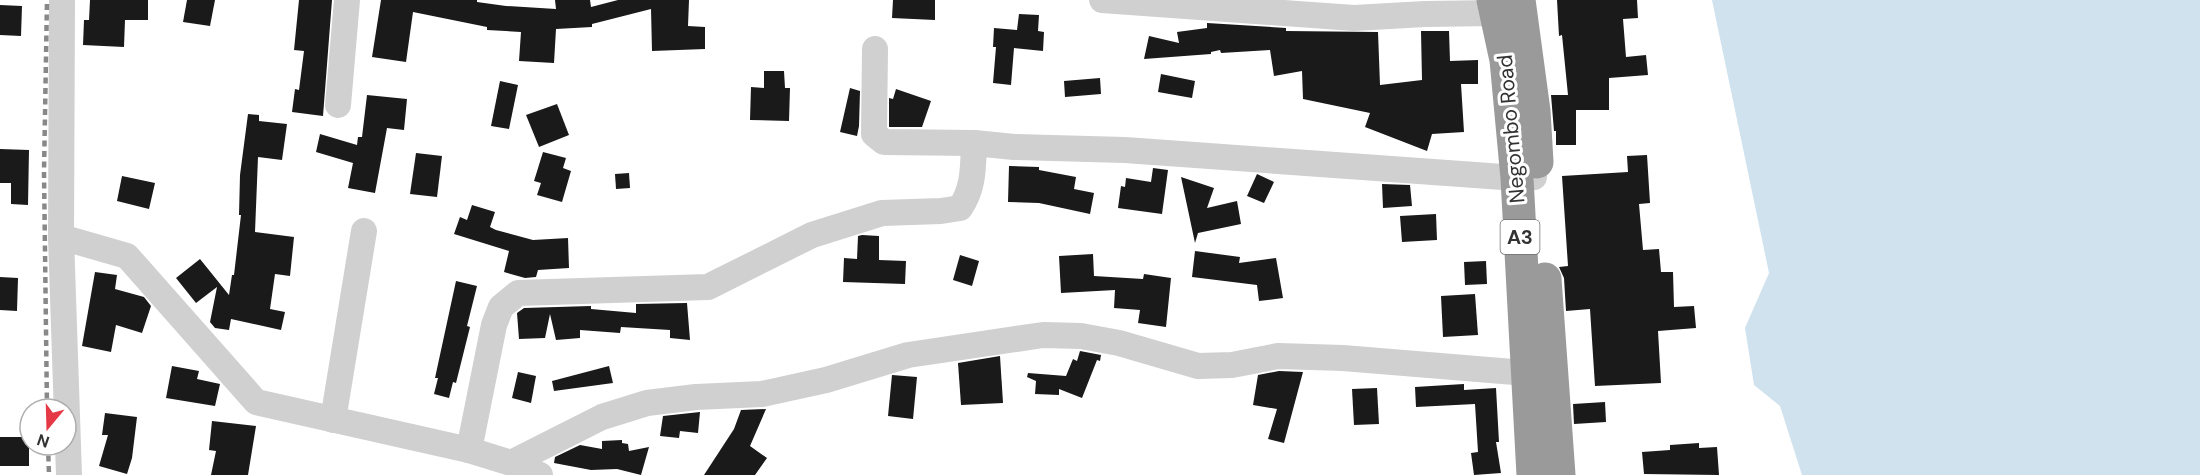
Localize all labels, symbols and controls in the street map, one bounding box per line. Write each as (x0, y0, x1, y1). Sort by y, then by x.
street label: Negombo Road (1491, 54, 1531, 204)
road number: A3 (1500, 220, 1540, 254)
north arrow (18, 397, 78, 457)
text: N (34, 429, 52, 453)

